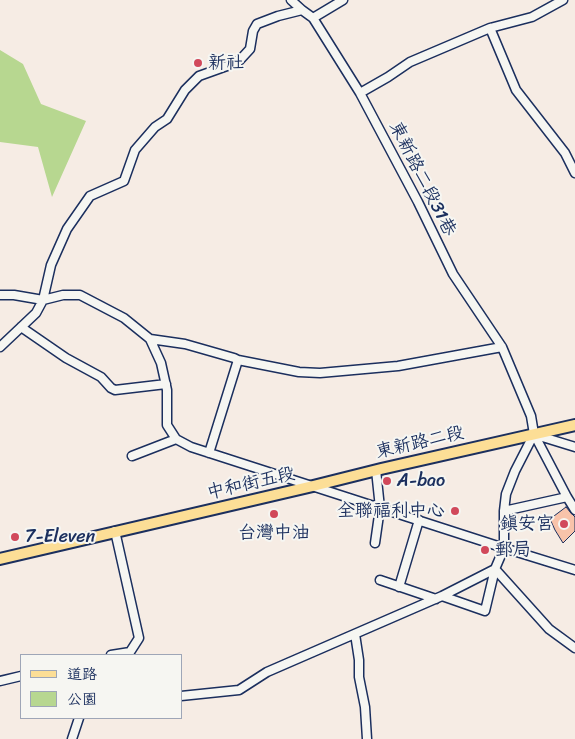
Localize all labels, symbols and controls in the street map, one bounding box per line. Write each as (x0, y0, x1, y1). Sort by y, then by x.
place label: 新社 (208, 52, 244, 74)
marker: 新社 (192, 57, 204, 69)
street label: 東新路二段31巷 (384, 118, 460, 240)
street label: 東新路二段 (374, 422, 466, 464)
street label: 中和街五段 (205, 463, 297, 505)
place label: A-bao (397, 470, 445, 492)
marker: A-bao (381, 475, 393, 487)
place label: 全聯福利中心 (337, 500, 445, 522)
marker: 全聯福利中心 (449, 505, 461, 517)
marker: 台灣中油 (268, 508, 280, 520)
place label: 鎮安宮 (500, 513, 554, 535)
marker: 鎮安宮 (558, 518, 570, 530)
place label: 台灣中油 (238, 522, 310, 544)
place label: 7-Eleven (25, 526, 95, 548)
marker: 7-Eleven (9, 531, 21, 543)
place label: 郵局 (495, 539, 531, 561)
marker: 郵局 (479, 544, 491, 556)
legend (20, 654, 182, 719)
text: 道路 (67, 661, 97, 687)
text: 公園 (67, 686, 97, 712)

